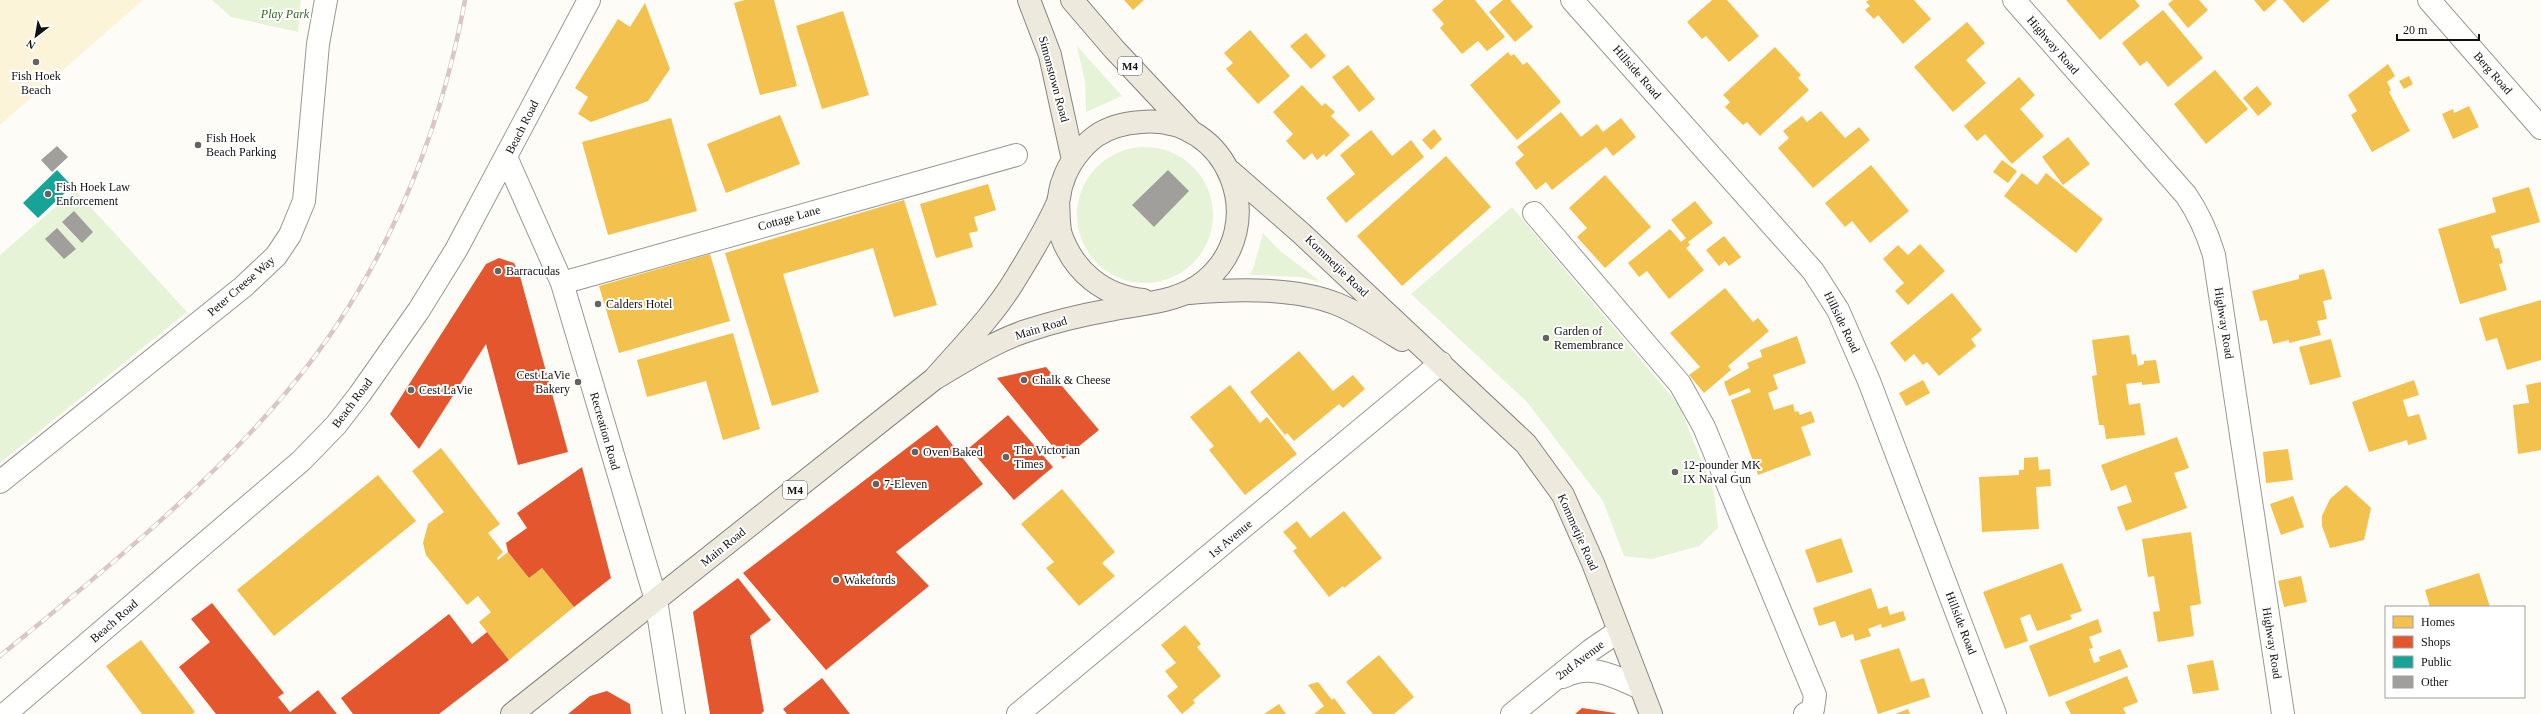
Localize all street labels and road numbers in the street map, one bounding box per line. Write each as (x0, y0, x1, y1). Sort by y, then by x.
street label: Highway Road (2024, 13, 2082, 77)
street label: Simonstown Road (1036, 35, 1072, 123)
street label: Hillside Road (1610, 42, 1664, 102)
street label: Berg Road (2471, 49, 2515, 97)
road number: M4 (1118, 57, 1142, 75)
street label: Beach Road (503, 98, 541, 156)
street label: Cottage Lane (756, 202, 822, 234)
street label: Kommetjie Road (1303, 232, 1371, 300)
street label: Peter Creese Way (204, 253, 278, 319)
street label: Highway Road (2211, 286, 2237, 360)
street label: Hillside Road (1821, 289, 1863, 355)
street label: Main Road (1013, 313, 1069, 343)
street label: Beach Road (329, 376, 375, 430)
street label: Recreation Road (587, 390, 623, 472)
road number: M4 (783, 481, 807, 499)
street label: Kommetjie Road (1555, 492, 1601, 572)
street label: 1st Avenue (1205, 517, 1255, 561)
street label: Main Road (698, 525, 748, 569)
street label: Hillside Road (1943, 590, 1979, 656)
street label: Beach Road (87, 597, 141, 645)
street label: Highway Road (2259, 606, 2285, 680)
street label: 2nd Avenue (1553, 637, 1607, 683)

